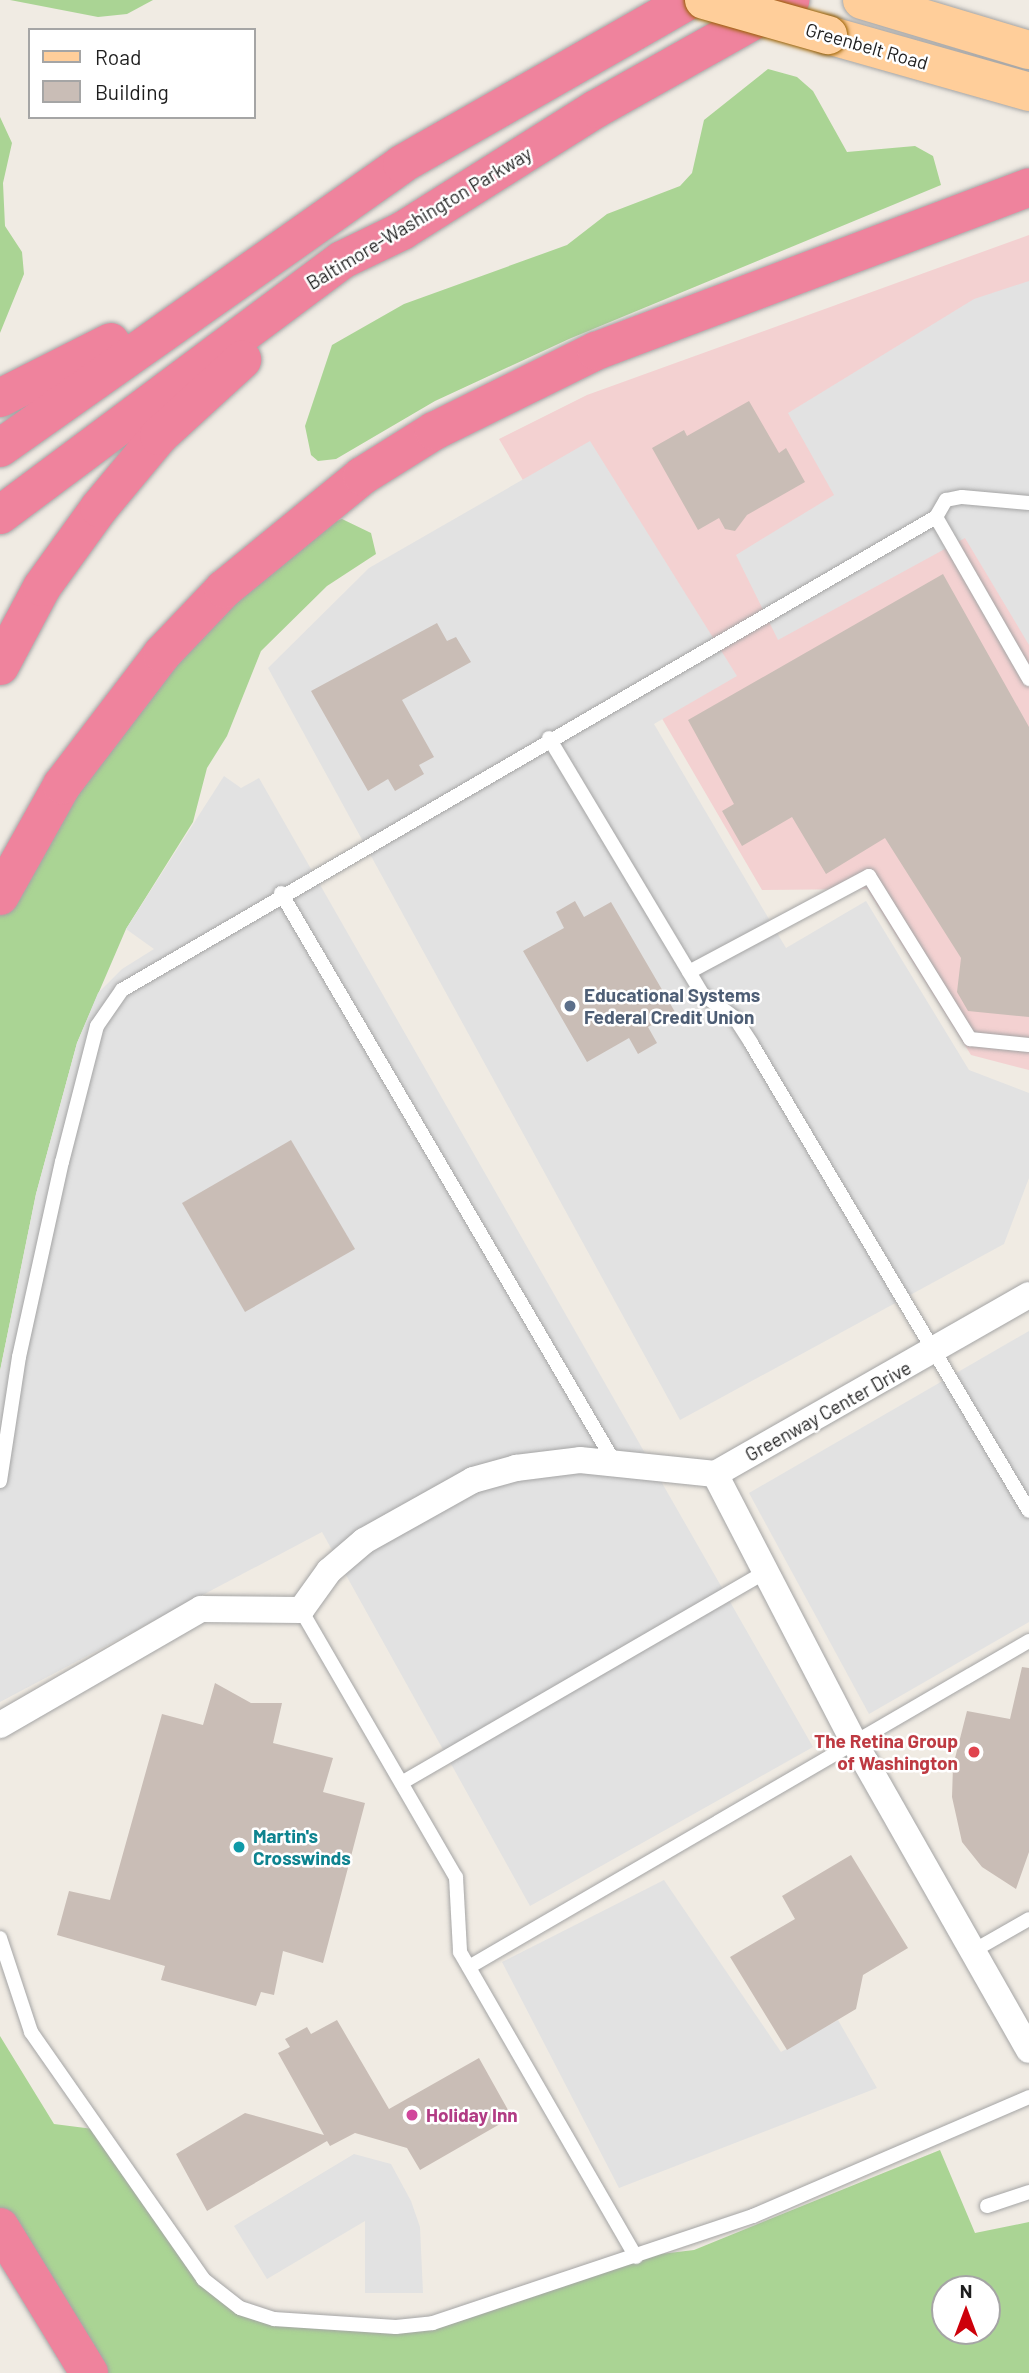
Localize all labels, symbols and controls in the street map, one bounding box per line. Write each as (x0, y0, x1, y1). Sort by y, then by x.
street label: Greenbelt Road (803, 18, 931, 74)
legend (28, 28, 256, 119)
text: Road (95, 44, 141, 69)
text: Building (95, 79, 169, 104)
street label: Baltimore-Washington Parkway (302, 142, 536, 294)
place label: Educational Systems Federal Credit Union (584, 984, 760, 1028)
marker: Educational Systems Federal Credit Union (562, 998, 578, 1014)
street label: Greenway Center Drive (741, 1356, 915, 1466)
place label: The Retina Group of Washington (814, 1730, 958, 1774)
marker: The Retina Group of Washington (964, 1742, 984, 1762)
place label: Martin's Crosswinds (253, 1825, 351, 1869)
marker: Martin's Crosswinds (231, 1839, 247, 1855)
place label: Holiday Inn (426, 2104, 518, 2126)
marker: Holiday Inn (404, 2107, 420, 2123)
north arrow (931, 2275, 1001, 2345)
text: N (960, 2279, 972, 2302)

